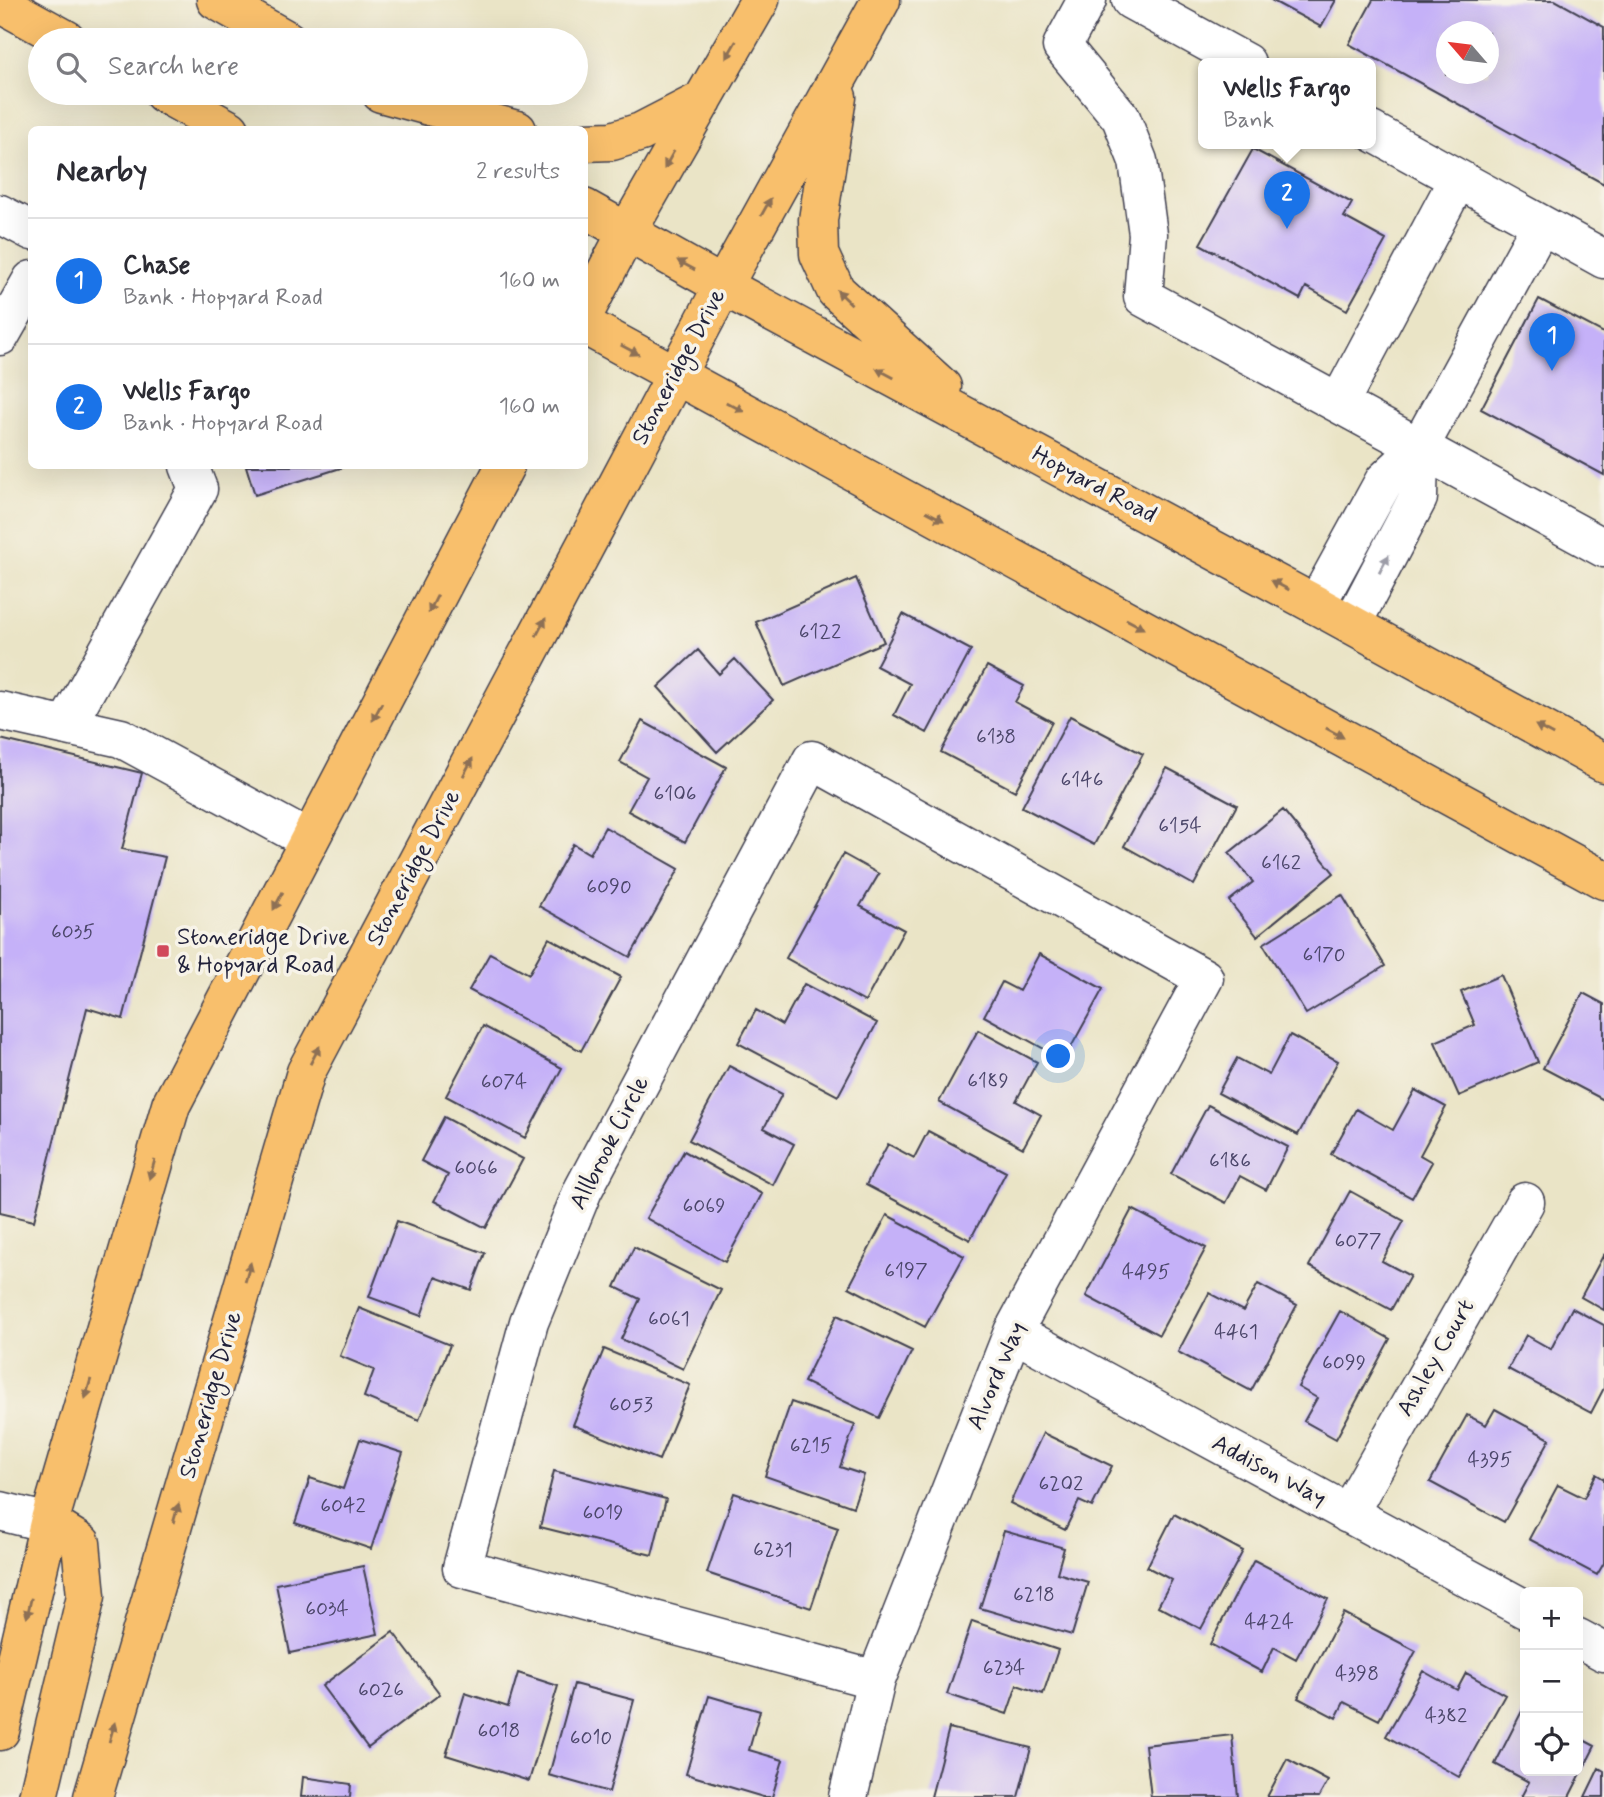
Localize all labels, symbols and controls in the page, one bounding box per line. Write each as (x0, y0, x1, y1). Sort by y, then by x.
north arrow (1436, 21, 1499, 84)
search box (28, 28, 588, 105)
one-way arrow (725, 40, 737, 60)
icon: search (52, 48, 90, 86)
text: Search here (108, 50, 239, 84)
popup (1198, 58, 1376, 149)
text: Wells Fargo (1223, 72, 1351, 106)
text: Bank (1223, 106, 1274, 136)
one-way arrow (663, 150, 675, 169)
text: Nearby (56, 152, 147, 191)
text: 2 results (476, 157, 560, 187)
pin: 2 (1264, 171, 1310, 229)
one-way arrow (760, 197, 772, 216)
text: Chase (123, 249, 190, 283)
one-way arrow (676, 259, 695, 271)
text: 1 (74, 266, 84, 296)
text: 160 m (499, 266, 560, 296)
text: Bank · Hopyard Road (123, 283, 323, 313)
street label: Stoneridge Drive (625, 284, 735, 451)
one-way arrow (836, 289, 853, 306)
pin: 1 (1529, 313, 1575, 371)
one-way arrow (620, 344, 640, 356)
one-way arrow (875, 368, 895, 380)
text: Wells Fargo (123, 375, 250, 409)
text: 2 (73, 392, 85, 422)
text: 160 m (499, 392, 560, 422)
one-way arrow (726, 401, 745, 413)
text: Bank · Hopyard Road (123, 409, 323, 439)
street label: Hopyard Road (1026, 439, 1162, 531)
one-way arrow (925, 510, 945, 521)
one-way arrow (1378, 554, 1390, 573)
one-way arrow (1270, 579, 1290, 591)
one-way arrow (427, 594, 438, 614)
one-way arrow (536, 617, 547, 637)
house number: 6122 (799, 618, 841, 646)
one-way arrow (1125, 619, 1145, 630)
one-way arrow (371, 702, 382, 722)
house number: 6138 (976, 723, 1016, 751)
one-way arrow (1534, 724, 1554, 736)
one-way arrow (1325, 727, 1345, 739)
one-way arrow (462, 757, 473, 777)
house number: 6146 (1061, 766, 1103, 794)
house number: 6106 (653, 780, 697, 808)
street label: Stoneridge Drive (360, 785, 470, 952)
house number: 6154 (1158, 812, 1202, 840)
house number: 6162 (1261, 849, 1301, 877)
house number: 6090 (586, 873, 632, 901)
one-way arrow (272, 891, 283, 911)
house number: 6035 (51, 918, 95, 946)
place label: Stoneridge Drive & Hopyard Road (177, 922, 350, 981)
house number: 6170 (1302, 941, 1346, 969)
marker: Stoneridge Drive & Hopyard Road (155, 943, 171, 959)
your location (1041, 1039, 1075, 1073)
one-way arrow (310, 1045, 321, 1065)
house number: 6189 (967, 1067, 1009, 1095)
house number: 6074 (481, 1068, 527, 1096)
street label: Allbrook Circle (563, 1071, 657, 1215)
house number: 6186 (1209, 1147, 1251, 1175)
house number: 6066 (454, 1154, 498, 1182)
one-way arrow (147, 1160, 157, 1181)
house number: 6069 (683, 1192, 725, 1220)
house number: 6077 (1334, 1227, 1382, 1255)
house number: 6197 (884, 1257, 928, 1285)
house number: 4495 (1122, 1258, 1170, 1286)
one-way arrow (243, 1261, 253, 1282)
street label: Ashley Court (1390, 1294, 1482, 1422)
house number: 6061 (648, 1305, 690, 1333)
street label: Stoneridge Drive (172, 1308, 252, 1483)
street label: Alvord Way (960, 1317, 1034, 1435)
house number: 4461 (1214, 1318, 1258, 1346)
house number: 6099 (1322, 1349, 1366, 1377)
one-way arrow (83, 1378, 93, 1399)
house number: 6053 (609, 1391, 653, 1419)
street label: Addison Way (1206, 1428, 1332, 1514)
house number: 6215 (790, 1432, 832, 1460)
house number: 4395 (1468, 1446, 1512, 1474)
house number: 6202 (1039, 1470, 1083, 1498)
house number: 6042 (320, 1492, 366, 1520)
house number: 6019 (582, 1499, 624, 1527)
one-way arrow (172, 1503, 182, 1524)
house number: 6231 (753, 1536, 793, 1564)
house number: 6218 (1013, 1581, 1055, 1609)
map controls (1520, 1587, 1583, 1776)
button: + (1520, 1587, 1583, 1650)
house number: 6034 (305, 1595, 349, 1623)
one-way arrow (23, 1597, 34, 1619)
house number: 4424 (1244, 1608, 1294, 1636)
button: − (1520, 1650, 1583, 1713)
house number: 6234 (983, 1654, 1025, 1682)
house number: 4398 (1335, 1660, 1379, 1688)
house number: 6026 (358, 1676, 404, 1704)
house number: 4382 (1425, 1702, 1467, 1730)
button: locate (1520, 1713, 1583, 1776)
house number: 6018 (478, 1717, 520, 1745)
one-way arrow (107, 1721, 117, 1742)
house number: 6010 (570, 1724, 612, 1752)

